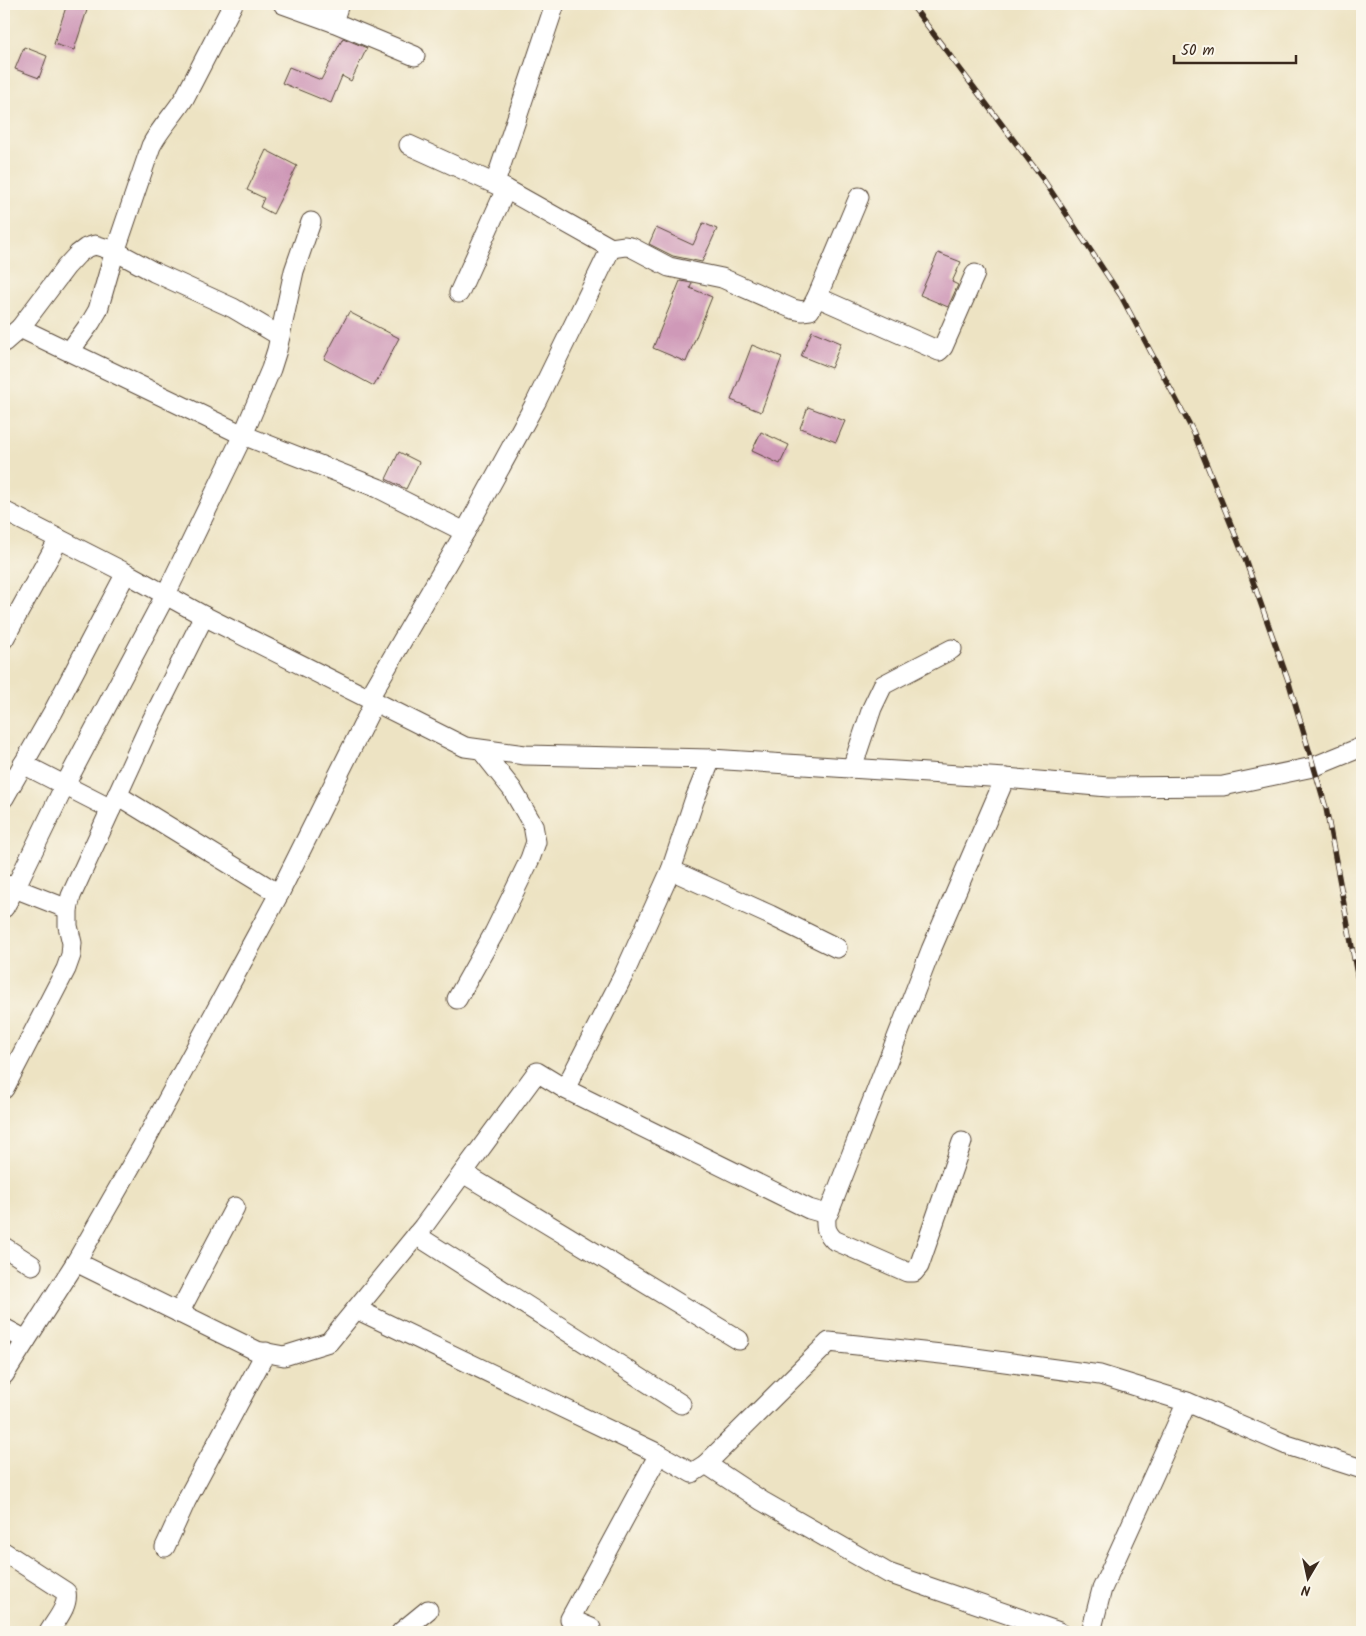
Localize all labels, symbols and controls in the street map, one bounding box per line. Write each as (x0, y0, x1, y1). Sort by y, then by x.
scale bar (1174, 32, 1296, 64)
text: 50 m (1181, 39, 1215, 63)
north arrow (1284, 1554, 1334, 1604)
text: N (1300, 1578, 1312, 1601)

